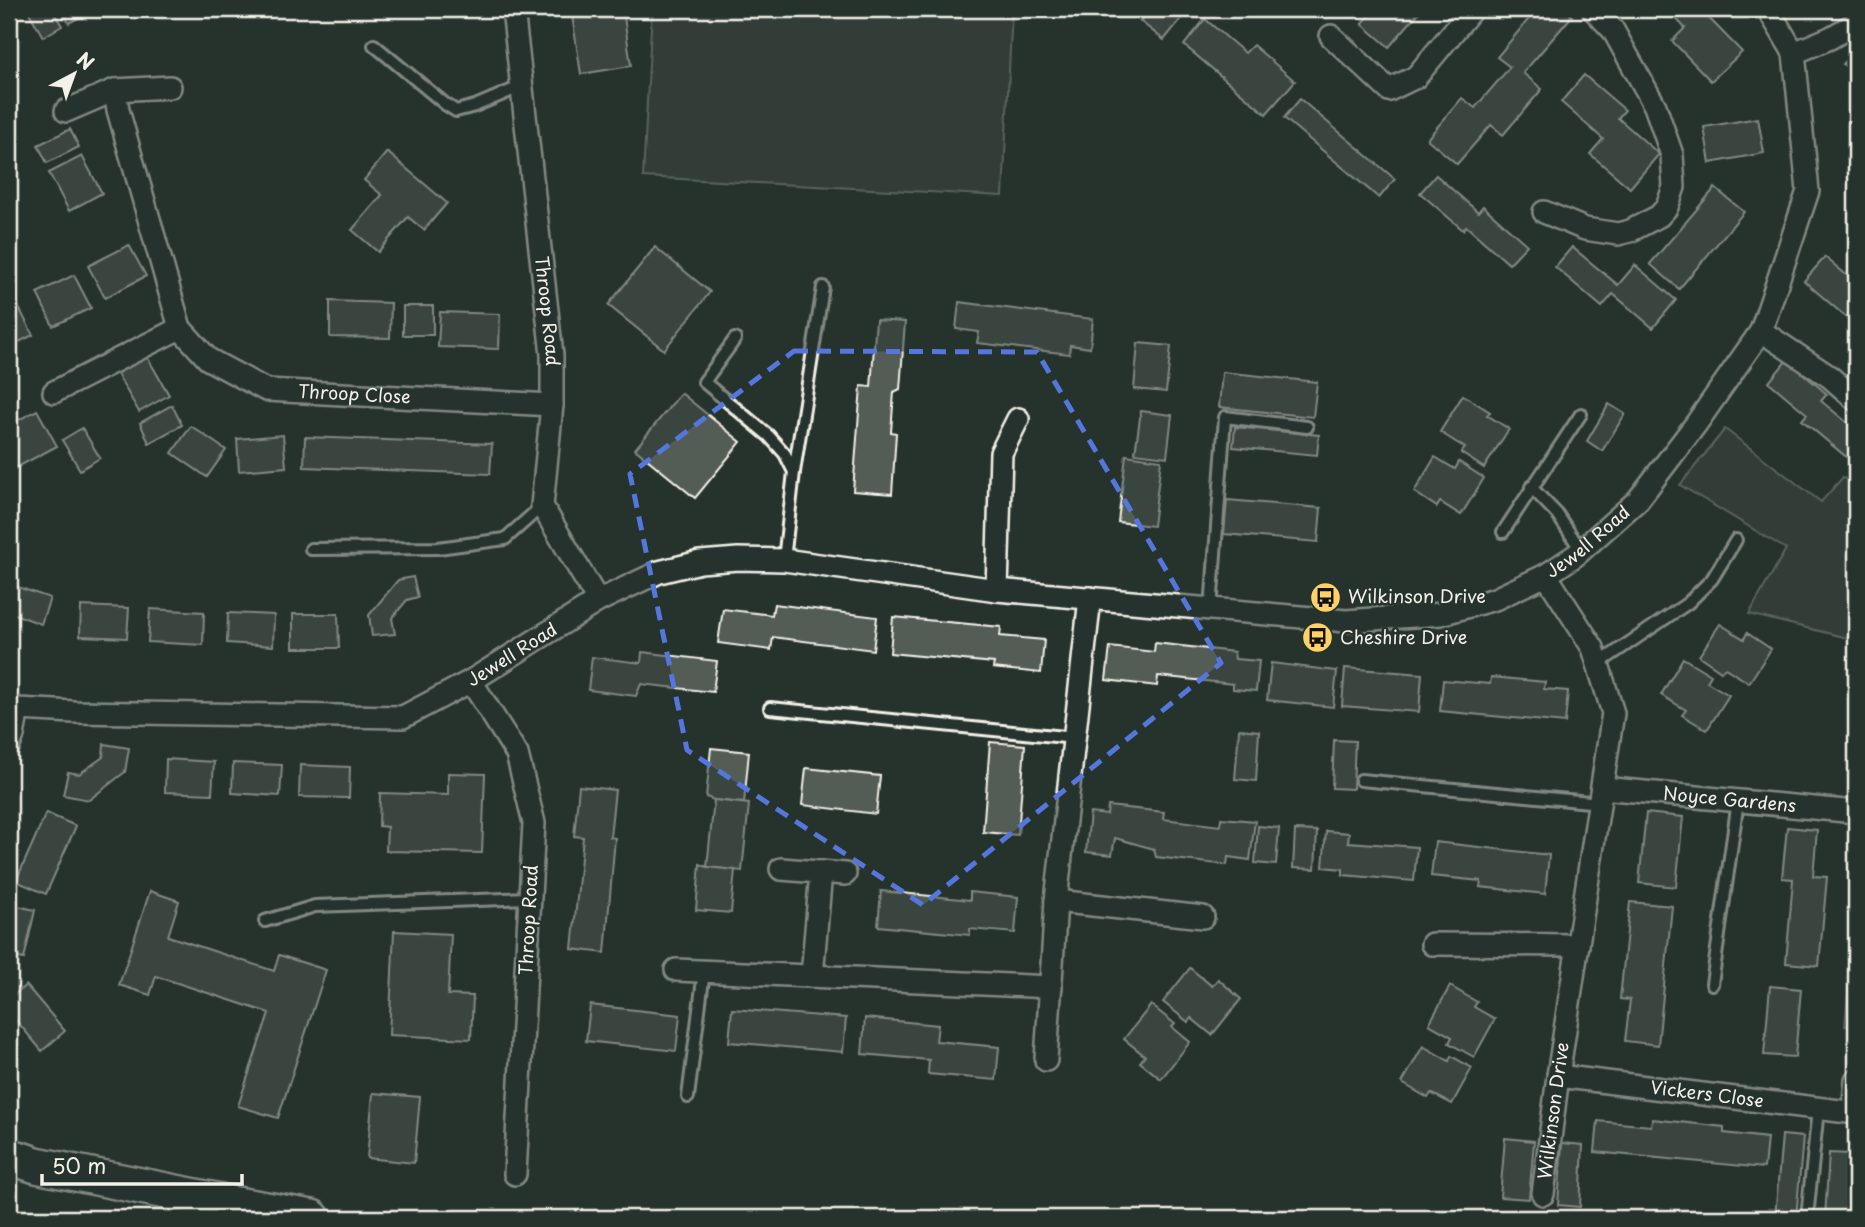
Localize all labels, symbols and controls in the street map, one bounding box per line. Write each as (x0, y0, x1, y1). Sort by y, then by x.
north arrow (38, 38, 108, 108)
text: N (71, 45, 101, 76)
street label: Throop Road (529, 255, 567, 366)
street label: Throop Close (298, 377, 411, 410)
street label: Jewell Road (1540, 498, 1635, 584)
bus stop icon: Wilkinson Drive (1308, 580, 1342, 614)
place label: Wilkinson Drive (1348, 582, 1486, 609)
street label: Jewell Road (461, 615, 562, 692)
bus stop icon: Cheshire Drive (1300, 621, 1334, 655)
place label: Cheshire Drive (1340, 623, 1467, 650)
street label: Noyce Gardens (1662, 779, 1797, 818)
street label: Throop Road (511, 864, 544, 976)
street label: Wilkinson Drive (1530, 1040, 1575, 1181)
street label: Vickers Close (1649, 1073, 1765, 1113)
scale bar (42, 1143, 242, 1187)
text: 50 m (52, 1149, 106, 1181)

